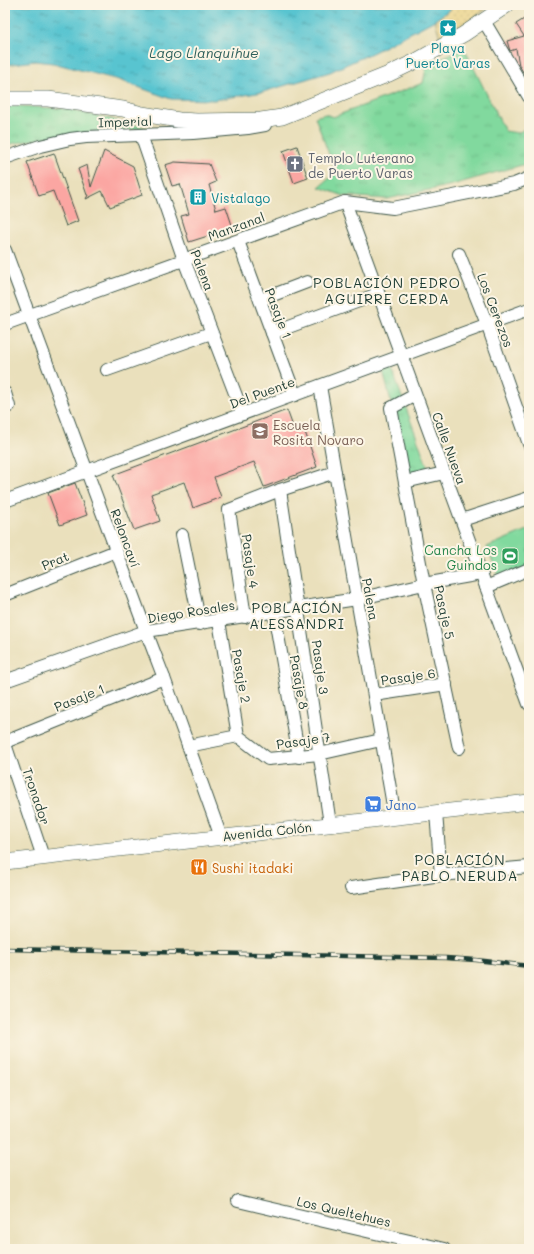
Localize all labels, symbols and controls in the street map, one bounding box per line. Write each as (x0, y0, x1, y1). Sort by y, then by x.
place icon: Playa Puerto Varas (438, 18, 458, 38)
place label: Playa Puerto Varas (406, 39, 490, 71)
water label: Lago Llanquihue (149, 43, 259, 62)
street label: Imperial (98, 112, 152, 130)
place label: Templo Luterano de Puerto Varas (308, 149, 414, 181)
church icon: Templo Luterano de Puerto Varas (285, 154, 305, 174)
building icon: Vistalago (188, 187, 208, 207)
place label: Vistalago (211, 189, 270, 206)
street label: Manzanal (205, 208, 267, 244)
street label: Palena (187, 247, 219, 293)
street label: Los Cerezos (474, 270, 518, 350)
district label: POBLACIÓN PEDRO AGUIRRE CERDA (313, 273, 461, 308)
street label: Pasaje 1 (262, 285, 296, 341)
street label: Del Puente (227, 372, 297, 412)
street label: Calle Nueva (429, 409, 471, 487)
place label: Escuela Rosita Novaro (273, 416, 364, 448)
school or university icon: Escuela Rosita Novaro (250, 421, 270, 441)
street label: Reloncaví (108, 506, 144, 570)
street label: Pasaje 4 (239, 533, 263, 590)
place label: Cancha Los Guindos (424, 541, 497, 573)
sports icon: Cancha Los Guindos (500, 546, 520, 566)
street label: Prat (39, 547, 72, 573)
street label: Palena (359, 577, 383, 621)
street label: Pasaje 5 (431, 584, 459, 640)
street label: Diego Rosales (146, 596, 236, 626)
district label: POBLACIÓN ALESSANDRI (249, 598, 345, 633)
street label: Pasaje 3 (309, 639, 333, 696)
street label: Pasaje 2 (229, 648, 255, 704)
street label: Pasaje 8 (287, 653, 313, 711)
street label: Pasaje 6 (380, 664, 437, 688)
street label: Pasaje 1 (51, 679, 107, 715)
street label: Pasaje 7 (275, 728, 331, 752)
street label: Tronador (19, 765, 55, 827)
supermarket icon: Jano (363, 794, 383, 814)
place label: Jano (386, 796, 416, 813)
street label: Avenida Colón (222, 818, 312, 844)
district label: POBLACIÓN PABLO NERUDA (402, 850, 518, 885)
restaurant icon: Sushi itadaki (189, 857, 209, 877)
place label: Sushi itadaki (212, 859, 293, 876)
street label: Los Queltehues (295, 1192, 393, 1230)

